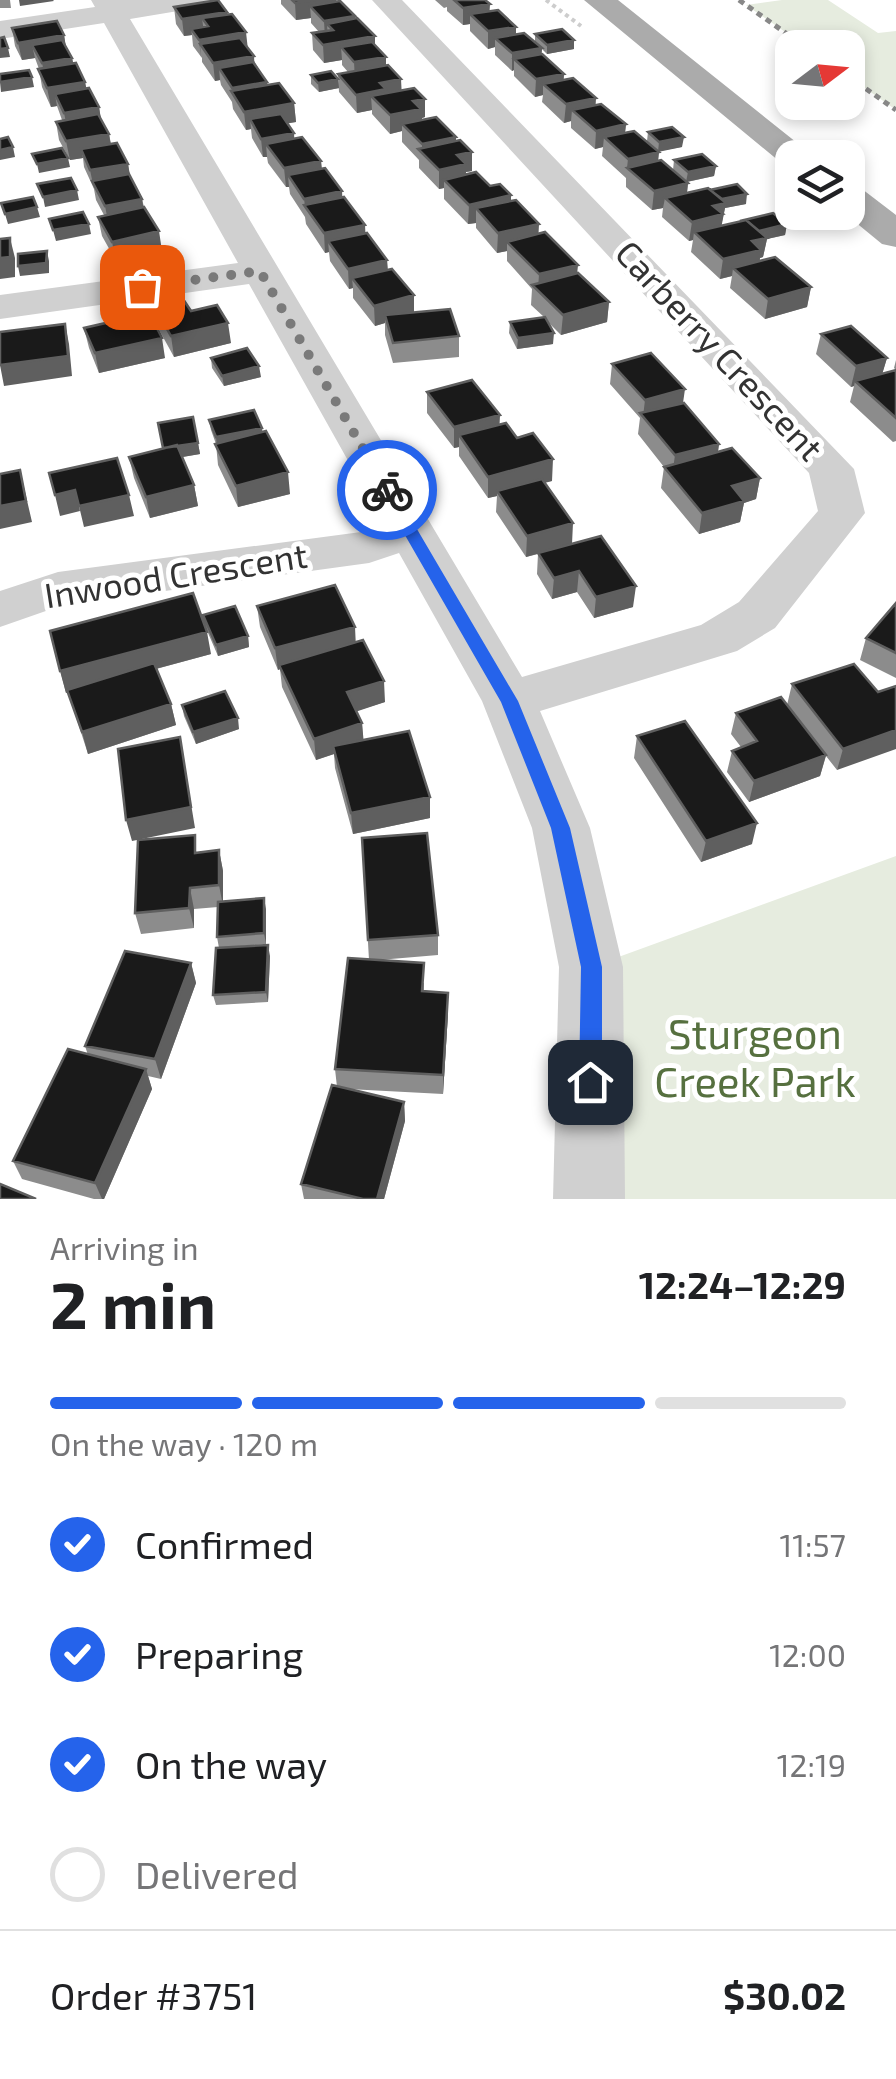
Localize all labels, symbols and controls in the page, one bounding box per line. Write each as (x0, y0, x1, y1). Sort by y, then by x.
north arrow (775, 30, 865, 120)
map controls (775, 30, 865, 230)
button: layers (775, 140, 865, 230)
street label: Carberry Crescent (608, 231, 833, 468)
pin (100, 245, 185, 330)
icon: bag (115, 260, 170, 315)
courier (337, 440, 437, 540)
icon: bike (360, 463, 415, 518)
street label: Inwood Crescent (41, 533, 310, 616)
park label: Sturgeon Creek Park (654, 1007, 856, 1105)
pin (548, 1040, 633, 1125)
icon: home (563, 1055, 618, 1110)
text: Arriving in (50, 1228, 199, 1266)
text: 12:24–12:29 (639, 1261, 846, 1307)
text: 2 min (50, 1264, 216, 1342)
text: On the way · 120 m (50, 1424, 318, 1462)
icon: check (50, 1517, 105, 1572)
text: Confirmed (135, 1521, 314, 1567)
text: 11:57 (779, 1525, 846, 1563)
icon: check (50, 1627, 105, 1682)
text: Preparing (135, 1631, 303, 1677)
text: 12:00 (769, 1635, 846, 1673)
icon: check (50, 1737, 105, 1792)
text: On the way (135, 1741, 327, 1787)
text: 12:19 (777, 1745, 846, 1783)
text: Delivered (135, 1851, 299, 1897)
text: Order #3751 (50, 1972, 257, 2018)
text: $30.02 (723, 1972, 846, 2018)

